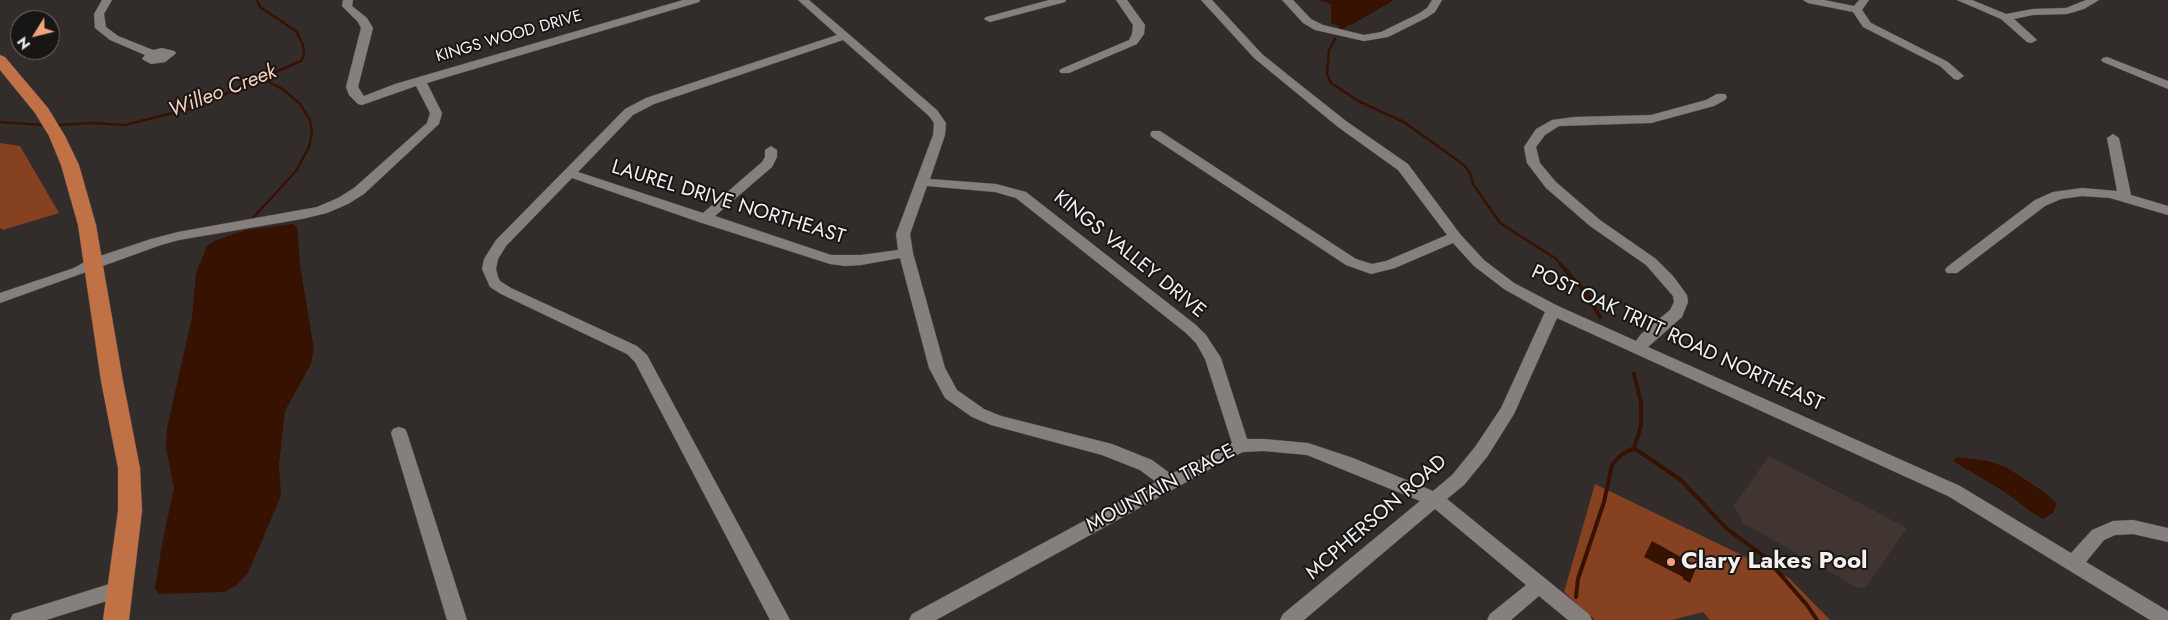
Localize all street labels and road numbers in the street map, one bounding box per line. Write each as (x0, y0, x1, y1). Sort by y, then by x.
street label: KINGS WOOD DRIVE (434, 7, 584, 67)
street label: LAUREL DRIVE NORTHEAST (608, 156, 848, 250)
street label: KINGS VALLEY DRIVE (1048, 186, 1210, 324)
street label: POST OAK TRITT ROAD NORTHEAST (1527, 261, 1827, 417)
street label: MOUNTAIN TRACE (1083, 440, 1239, 538)
street label: MCPHERSON ROAD (1302, 450, 1452, 586)

